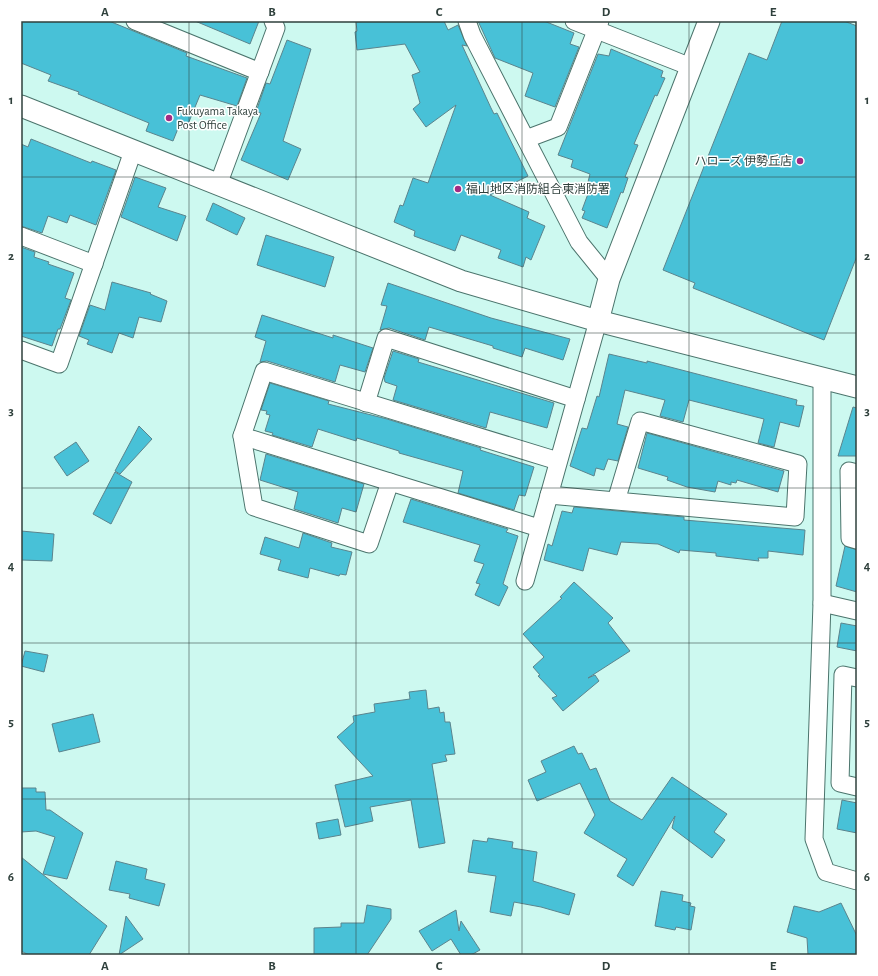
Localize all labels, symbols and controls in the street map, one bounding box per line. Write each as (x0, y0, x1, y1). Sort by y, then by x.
text: A (101, 6, 109, 19)
text: B (268, 6, 276, 19)
text: C (436, 6, 443, 19)
text: D (602, 6, 611, 19)
text: E (770, 6, 777, 19)
text: 1 (9, 94, 13, 107)
text: 1 (865, 94, 869, 107)
place label: Fukuyama Takaya Post Office (177, 105, 259, 131)
marker: Fukuyama Takaya Post Office (164, 113, 174, 123)
place label: ハローズ 伊勢丘店 (695, 154, 792, 167)
marker: ハローズ 伊勢丘店 (795, 156, 805, 166)
place label: 福山地区消防組合東消防署 (466, 182, 610, 195)
marker: 福山地区消防組合東消防署 (453, 184, 463, 194)
text: 2 (8, 250, 14, 263)
text: 2 (864, 250, 870, 263)
text: 3 (8, 405, 14, 418)
text: 3 (864, 405, 870, 418)
text: 4 (8, 560, 15, 573)
text: 4 (864, 560, 871, 573)
text: 5 (8, 716, 14, 729)
text: 5 (864, 716, 870, 729)
text: 6 (8, 871, 14, 884)
text: 6 (864, 871, 870, 884)
text: A (101, 960, 109, 973)
text: B (268, 960, 276, 973)
text: C (436, 960, 443, 973)
text: D (602, 960, 611, 973)
text: E (770, 960, 777, 973)

